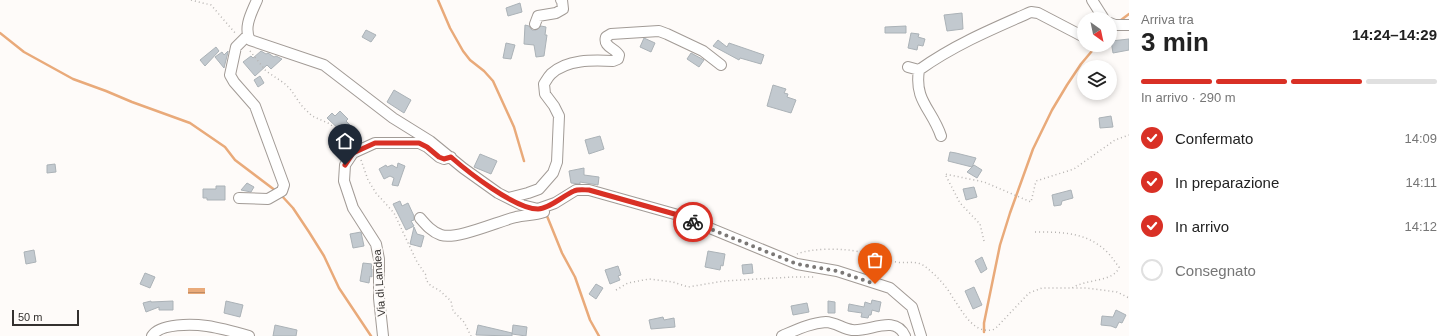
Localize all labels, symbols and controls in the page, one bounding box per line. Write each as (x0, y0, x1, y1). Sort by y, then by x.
north arrow (1077, 12, 1117, 52)
map controls (1077, 12, 1117, 100)
text: Arriva tra (1141, 12, 1194, 27)
text: 14:24–14:29 (1352, 26, 1437, 43)
text: 3 min (1141, 27, 1209, 57)
button: layers (1077, 60, 1117, 100)
text: In arrivo · 290 m (1141, 90, 1236, 105)
pin (328, 124, 362, 165)
icon: check (1141, 127, 1163, 149)
icon: home (334, 130, 356, 152)
text: Confermato (1175, 130, 1253, 147)
text: 14:09 (1404, 131, 1437, 146)
icon: check (1141, 171, 1163, 193)
text: In preparazione (1175, 174, 1279, 191)
text: 14:11 (1405, 175, 1437, 190)
courier (673, 202, 713, 242)
icon: bike (682, 211, 704, 233)
icon: check (1141, 215, 1163, 237)
text: In arrivo (1175, 218, 1229, 235)
text: 14:12 (1404, 219, 1437, 234)
pin (858, 243, 892, 284)
street label: Via di Landea (371, 248, 387, 317)
icon: bag (864, 249, 886, 271)
text: Consegnato (1175, 262, 1256, 279)
scale bar (12, 308, 79, 327)
text: 50 m (18, 311, 42, 323)

